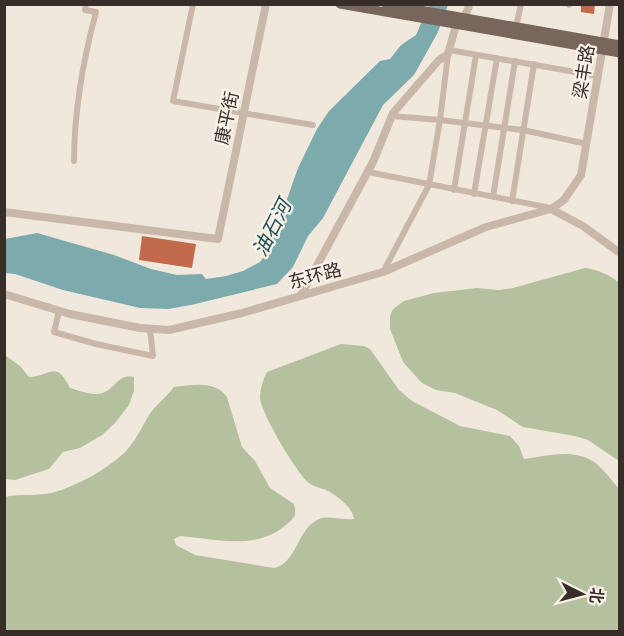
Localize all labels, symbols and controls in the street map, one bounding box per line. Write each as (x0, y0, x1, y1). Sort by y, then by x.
street label: 梁丰路 (569, 44, 599, 100)
street label: 康平街 (211, 89, 243, 147)
water label: 油石河 (248, 192, 298, 260)
street label: 东环路 (286, 258, 344, 294)
north arrow (552, 564, 612, 624)
text: 北 (586, 587, 607, 604)

